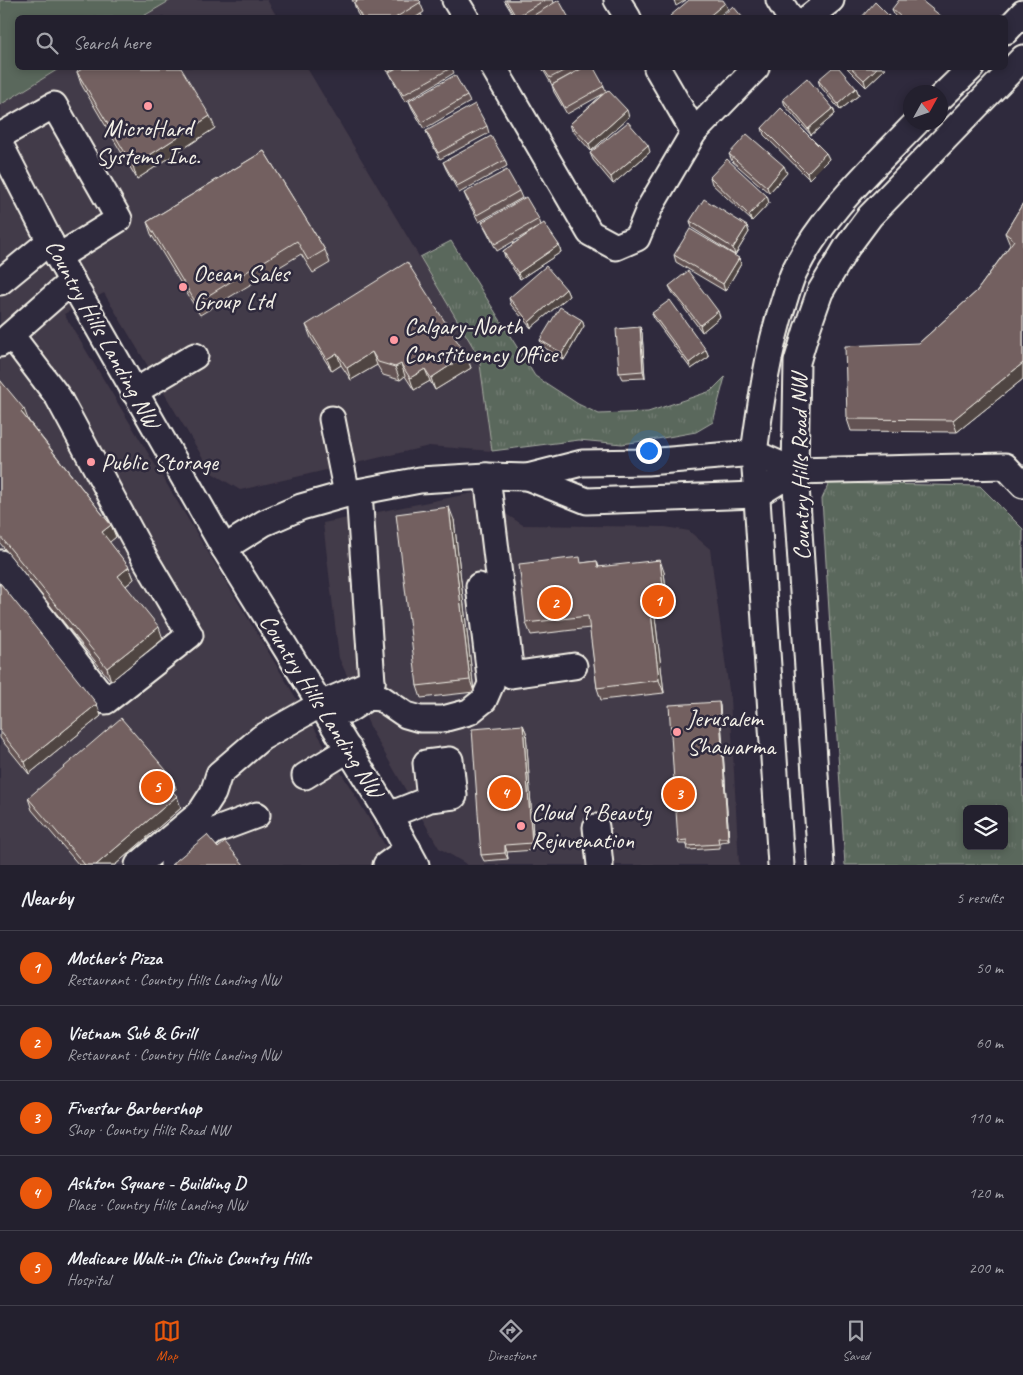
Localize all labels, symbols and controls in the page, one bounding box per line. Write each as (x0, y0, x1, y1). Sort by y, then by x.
search box (15, 15, 1008, 70)
icon: search (33, 29, 61, 57)
text: Search here (73, 31, 150, 55)
north arrow (903, 85, 948, 130)
marker: MicroHard Systems Inc. (142, 100, 154, 112)
place label: MicroHard Systems Inc. (96, 113, 201, 171)
street label: Country Hills Landing NW (39, 234, 169, 436)
place label: Ocean Sales Group Ltd (193, 258, 292, 316)
marker: Ocean Sales Group Ltd (177, 281, 189, 293)
place label: Calgary-North Constituency Office (404, 311, 560, 369)
marker: Calgary-North Constituency Office (388, 334, 400, 346)
street label: Country Hills Road NW (783, 369, 817, 561)
your location (636, 438, 662, 464)
place label: Public Storage (101, 447, 220, 477)
marker: Public Storage (85, 456, 97, 468)
pin: 1 (642, 582, 674, 620)
pin: 2 (539, 584, 571, 622)
street label: Country Hills Landing NW (253, 608, 392, 806)
place label: Jerusalem Shawarma (686, 703, 777, 761)
marker: Jerusalem Shawarma (671, 726, 683, 738)
pin: 5 (141, 768, 173, 806)
pin: 4 (489, 774, 521, 812)
pin: 3 (663, 775, 695, 813)
place label: Cloud 9 Beauty Rejuvenation (531, 797, 652, 855)
map controls (963, 805, 1008, 850)
button: layers (963, 805, 1008, 850)
marker: Cloud 9 Beauty Rejuvenation (515, 820, 527, 832)
text: Nearby (20, 885, 73, 911)
text: 5 results (956, 888, 1003, 908)
text: Mother's Pizza (67, 946, 162, 970)
text: 1 (32, 958, 40, 978)
text: 50 m (976, 958, 1003, 978)
text: Restaurant · Country Hills Landing NW (67, 970, 281, 990)
text: Vietnam Sub & Grill (67, 1021, 196, 1045)
text: 2 (32, 1033, 40, 1053)
text: 60 m (976, 1033, 1003, 1053)
text: Restaurant · Country Hills Landing NW (67, 1045, 281, 1065)
text: Fivestar Barbershop (67, 1096, 201, 1120)
text: 3 (32, 1108, 40, 1128)
text: 110 m (969, 1108, 1003, 1128)
text: Shop · Country Hills Road NW (67, 1120, 229, 1140)
text: Ashton Square - Building D (67, 1171, 245, 1195)
text: 4 (32, 1183, 40, 1203)
text: 120 m (969, 1183, 1003, 1203)
text: Place · Country Hills Landing NW (67, 1195, 247, 1215)
text: Medicare Walk-in Clinic Country Hills (67, 1246, 311, 1270)
text: 5 (33, 1258, 39, 1278)
text: 200 m (969, 1258, 1003, 1278)
text: Hospital (67, 1270, 111, 1290)
tab: Map (153, 1317, 181, 1364)
tab: Directions (487, 1317, 536, 1364)
tab: Saved (842, 1317, 870, 1364)

